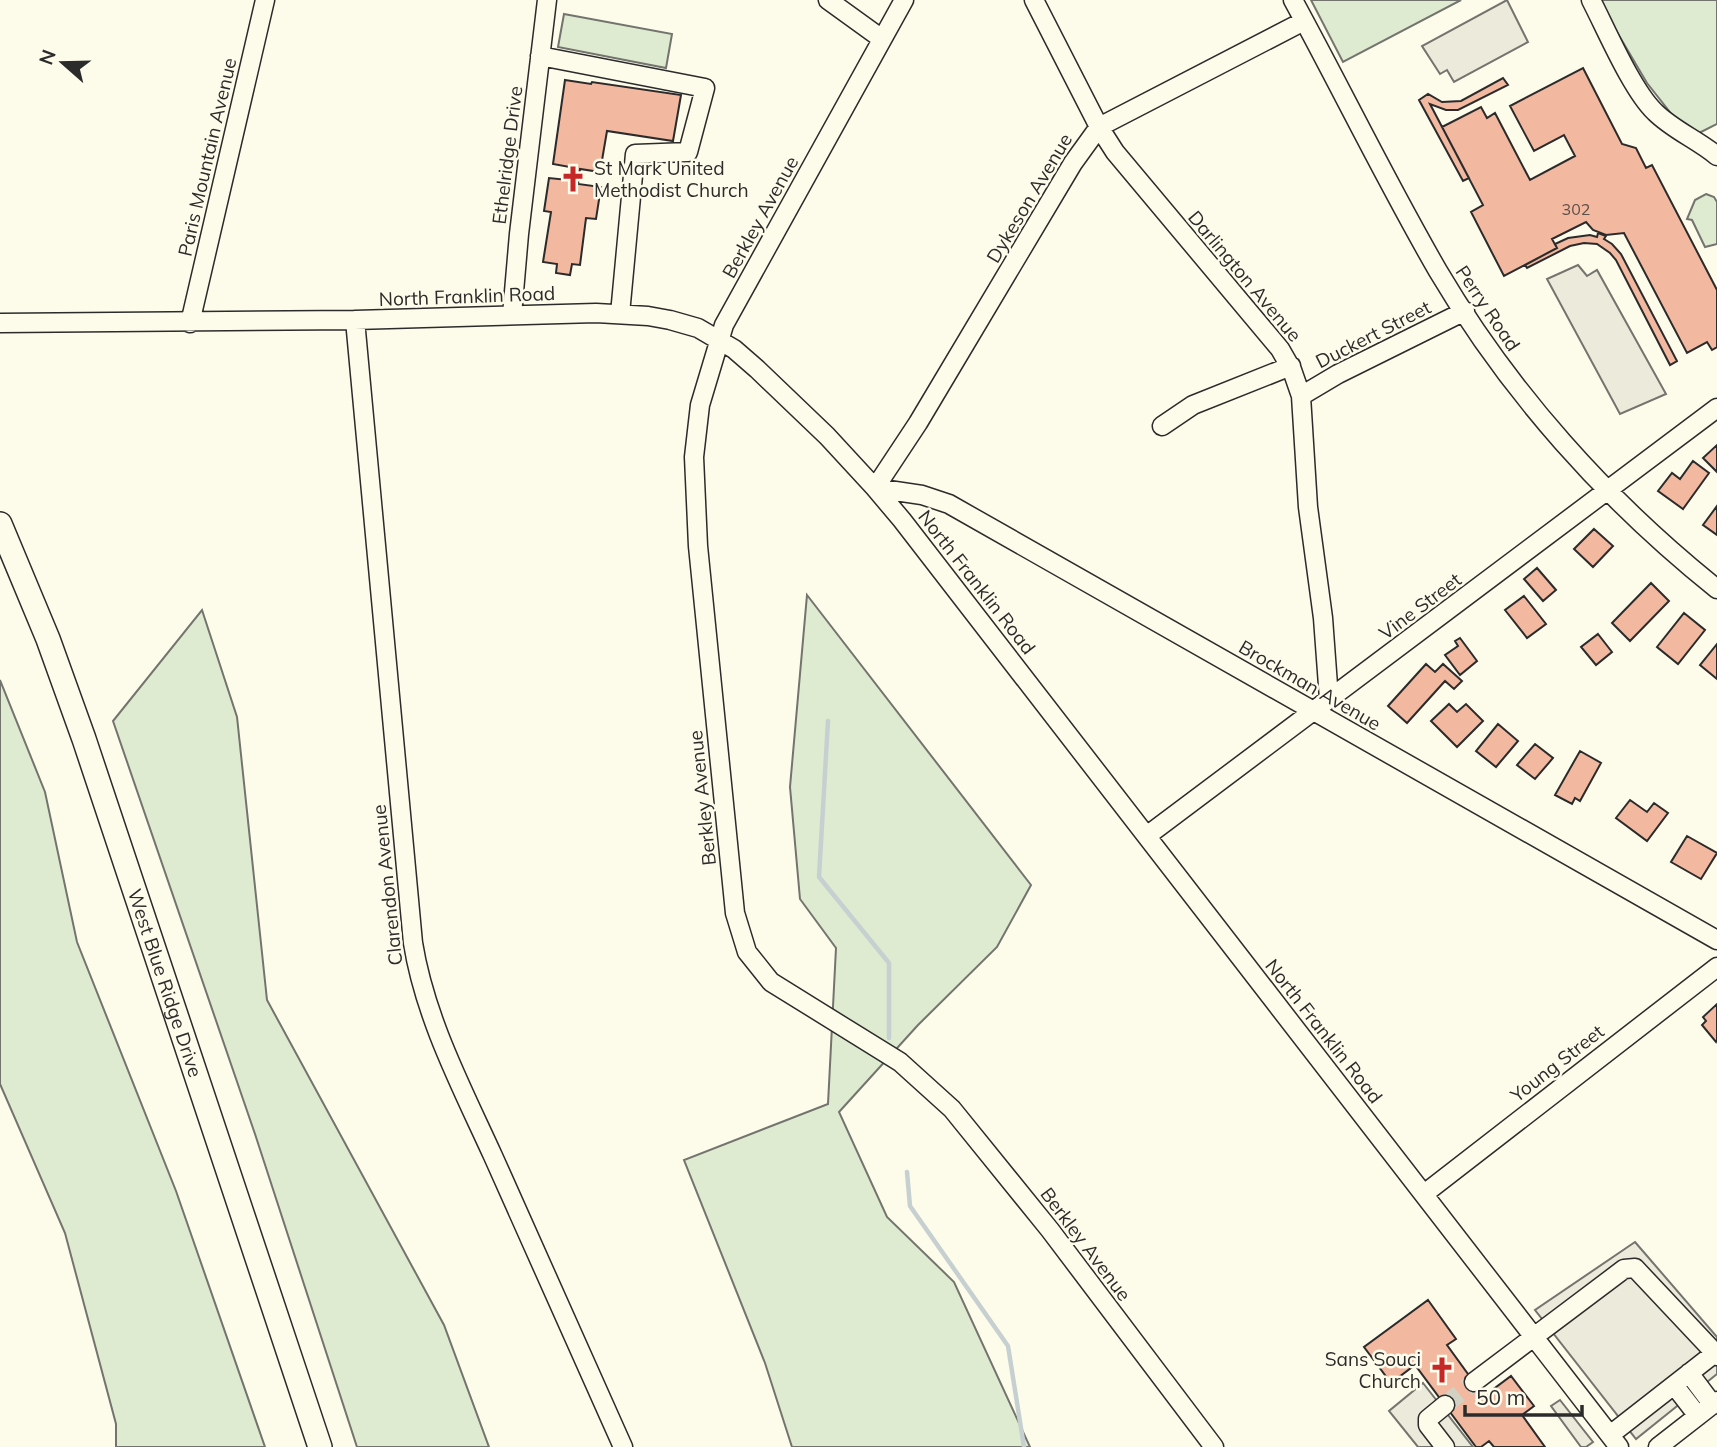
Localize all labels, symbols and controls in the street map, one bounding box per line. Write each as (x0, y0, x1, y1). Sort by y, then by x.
north arrow (28, 28, 98, 98)
text: N (33, 46, 61, 68)
street label: Paris Mountain Avenue (172, 55, 242, 259)
street label: Ethelridge Drive (487, 84, 527, 226)
street label: Dykeson Avenue (981, 129, 1077, 267)
street label: Berkley Avenue (717, 152, 803, 282)
place label: St Mark United Methodist Church (594, 156, 749, 202)
church icon: St Mark United Methodist Church (558, 164, 588, 194)
house number: 302 (1562, 199, 1590, 219)
street label: Darlington Avenue (1183, 206, 1307, 346)
street label: Perry Road (1451, 261, 1525, 355)
street label: North Franklin Road (378, 281, 556, 311)
street label: Duckert Street (1311, 295, 1435, 373)
street label: North Franklin Road (913, 505, 1041, 659)
street label: Vine Street (1374, 567, 1466, 645)
street label: Brockman Avenue (1235, 635, 1385, 735)
street label: Berkley Avenue (683, 729, 721, 867)
street label: Clarendon Avenue (367, 803, 407, 967)
street label: West Blue Ridge Drive (123, 886, 208, 1080)
street label: North Franklin Road (1260, 954, 1388, 1108)
street label: Young Street (1505, 1019, 1609, 1108)
street label: Berkley Avenue (1036, 1183, 1136, 1305)
place label: Sans Souci Church (1325, 1347, 1421, 1393)
church icon: Sans Souci Church (1427, 1355, 1457, 1385)
scale bar (1465, 1374, 1582, 1418)
text: 50 m (1476, 1384, 1525, 1410)

